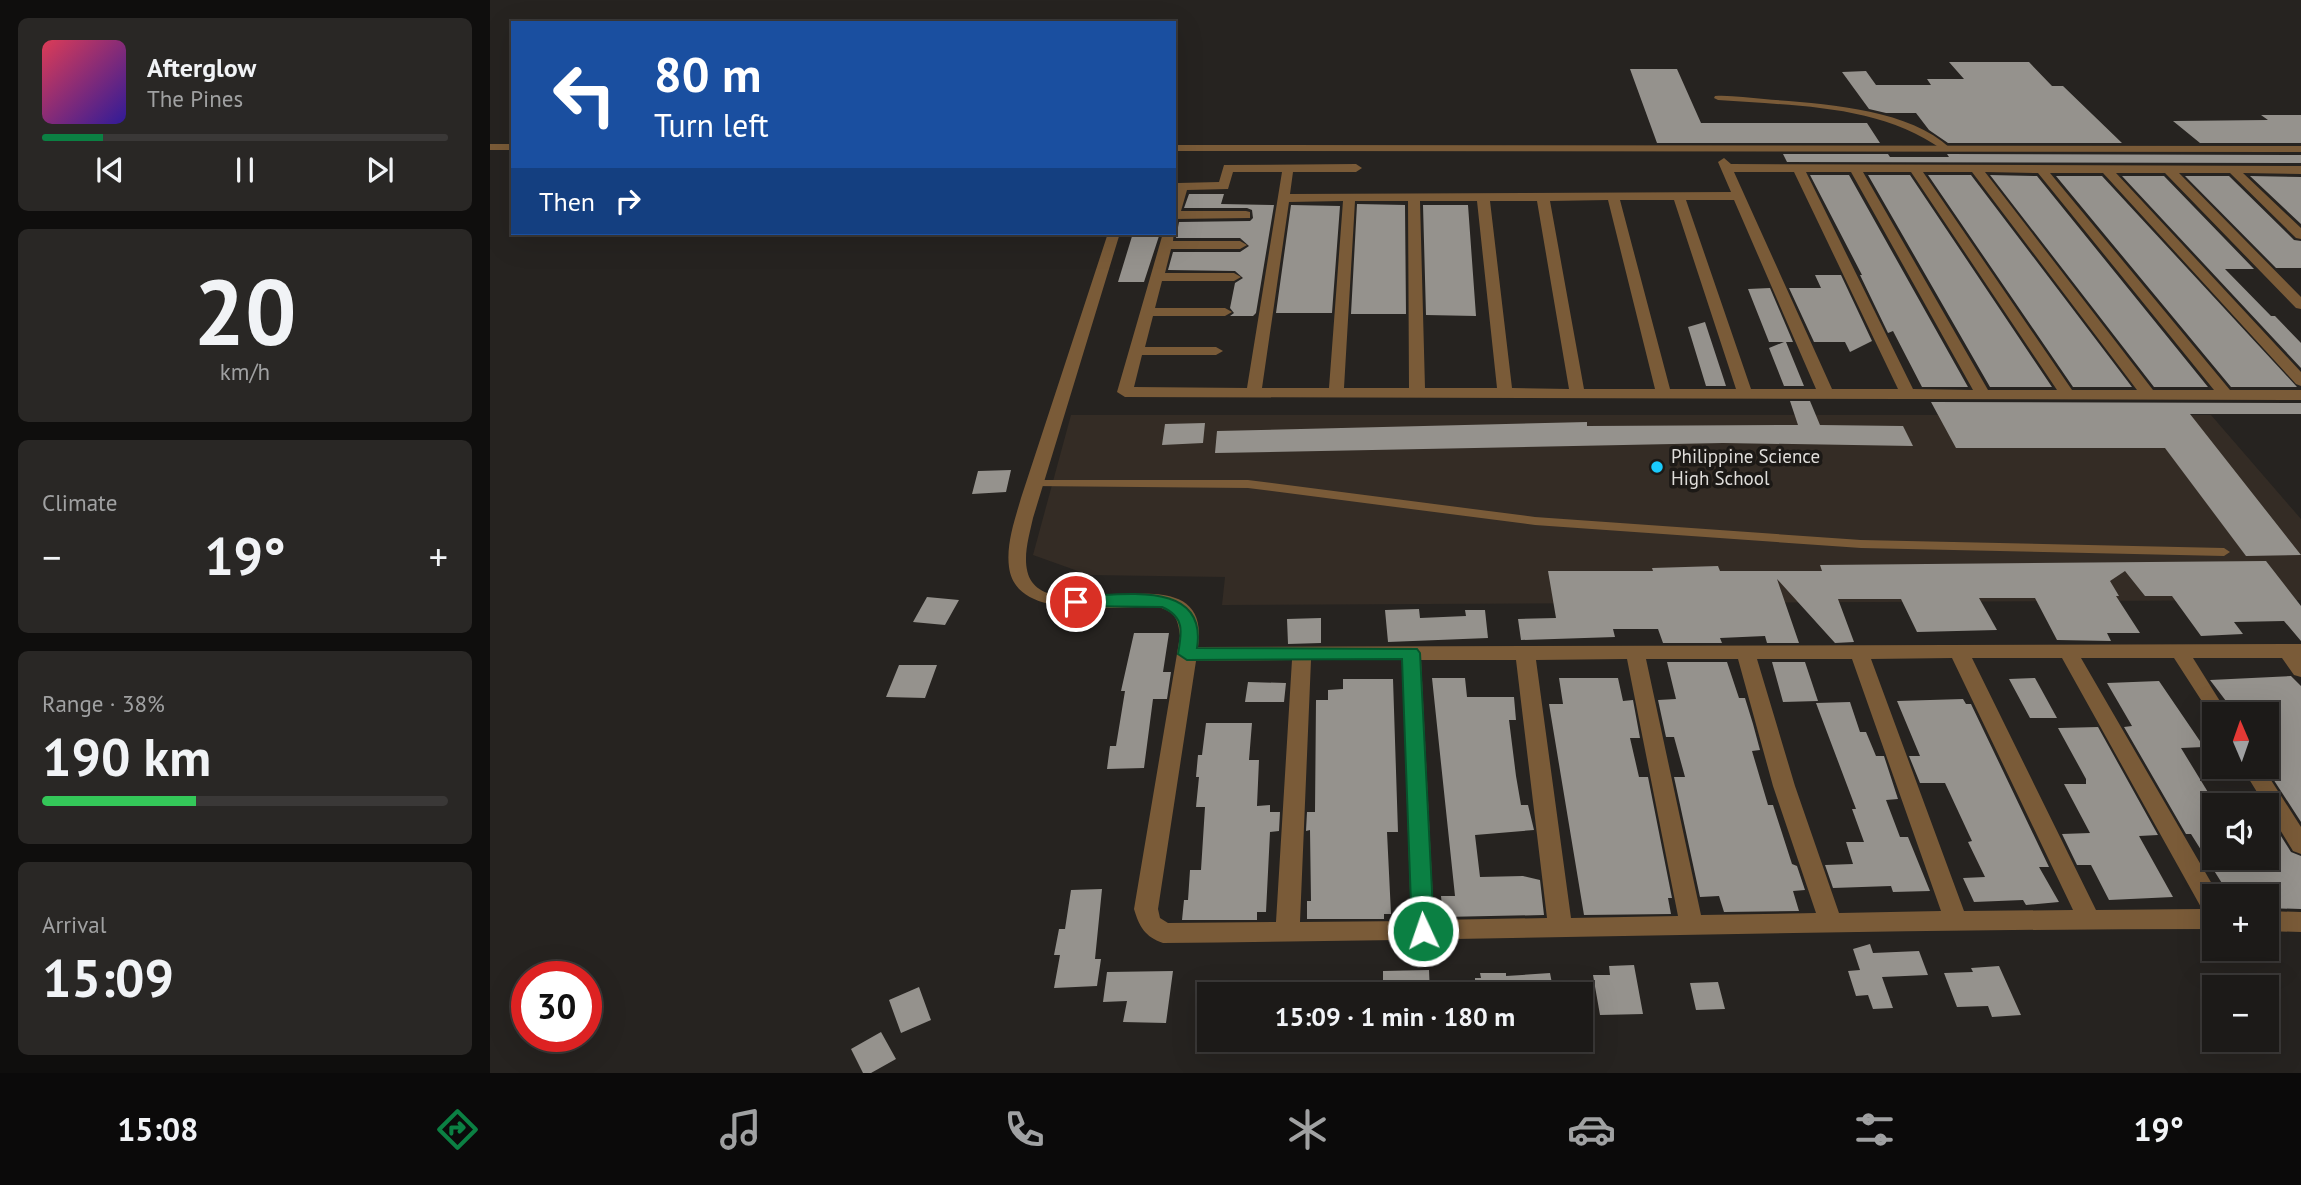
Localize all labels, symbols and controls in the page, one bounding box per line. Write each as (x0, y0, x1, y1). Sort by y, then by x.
text: 80 m (654, 42, 761, 106)
icon: left (539, 49, 630, 140)
text: Afterglow (147, 51, 256, 84)
text: The Pines (147, 84, 243, 113)
text: Turn left (654, 104, 769, 146)
icon: previous (91, 151, 129, 189)
icon: pause (226, 151, 264, 189)
icon: next (361, 151, 399, 189)
icon: right (609, 182, 647, 220)
text: Then (539, 185, 595, 218)
text: 20 (193, 252, 297, 370)
text: km/h (220, 357, 270, 386)
place label: Philippine Science High School (1671, 444, 1820, 490)
marker: Philippine Science High School (1649, 459, 1665, 475)
text: Climate (42, 488, 117, 517)
text: 19° (204, 522, 286, 589)
text: − (42, 532, 61, 581)
text: + (429, 532, 448, 581)
pin (1046, 572, 1106, 632)
icon: arrive (1057, 583, 1095, 621)
text: Range · 38% (42, 689, 165, 718)
north arrow (2202, 702, 2278, 779)
map controls (2202, 702, 2279, 1052)
text: 190 km (42, 723, 211, 790)
button: sound (2202, 793, 2279, 870)
button: + (2202, 884, 2279, 961)
position arrow (1386, 894, 1460, 968)
text: Arrival (42, 910, 106, 939)
text: 15:09 (42, 944, 174, 1011)
speed limit sign: 30 (511, 961, 602, 1052)
button: − (2202, 975, 2279, 1052)
text: 15:09 · 1 min · 180 m (1275, 1000, 1515, 1033)
icon: directions (433, 1105, 482, 1154)
icon: music (716, 1105, 765, 1154)
icon: phone (1000, 1105, 1049, 1154)
icon: climate (1283, 1105, 1332, 1154)
icon: car (1567, 1105, 1616, 1154)
icon: filters (1850, 1105, 1899, 1154)
text: 15:08 (117, 1108, 198, 1150)
text: 19° (2133, 1108, 2184, 1150)

